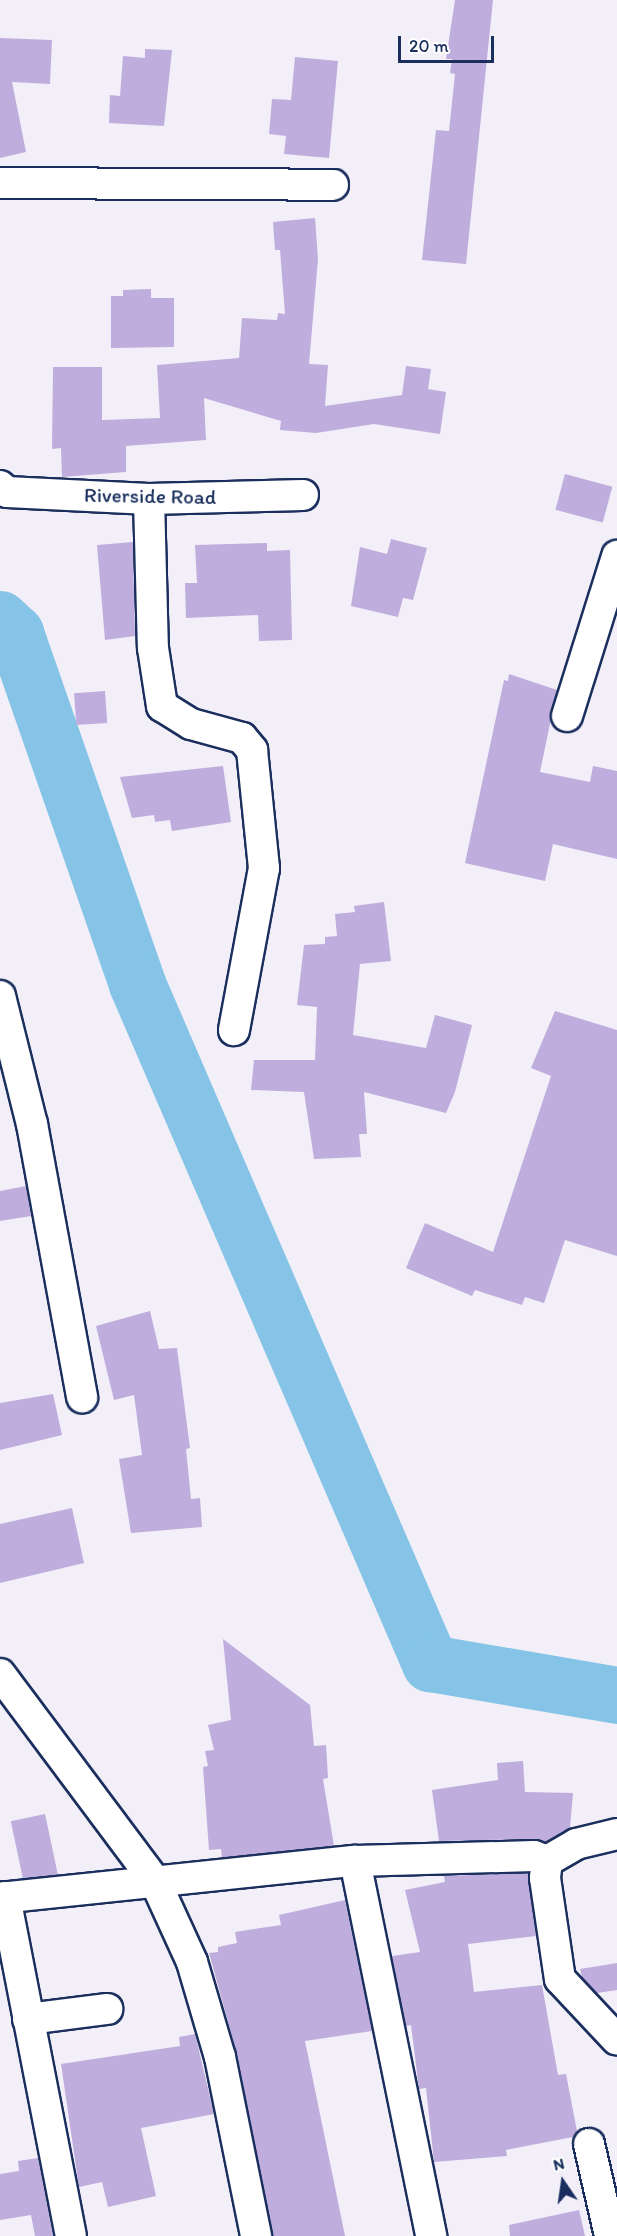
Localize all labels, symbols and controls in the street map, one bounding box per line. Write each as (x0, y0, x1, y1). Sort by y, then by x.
scale bar (401, 24, 497, 62)
text: 20 m (409, 35, 449, 57)
street label: Riverside Road (84, 482, 216, 510)
north arrow (533, 2152, 593, 2212)
text: N (551, 2154, 566, 2174)

